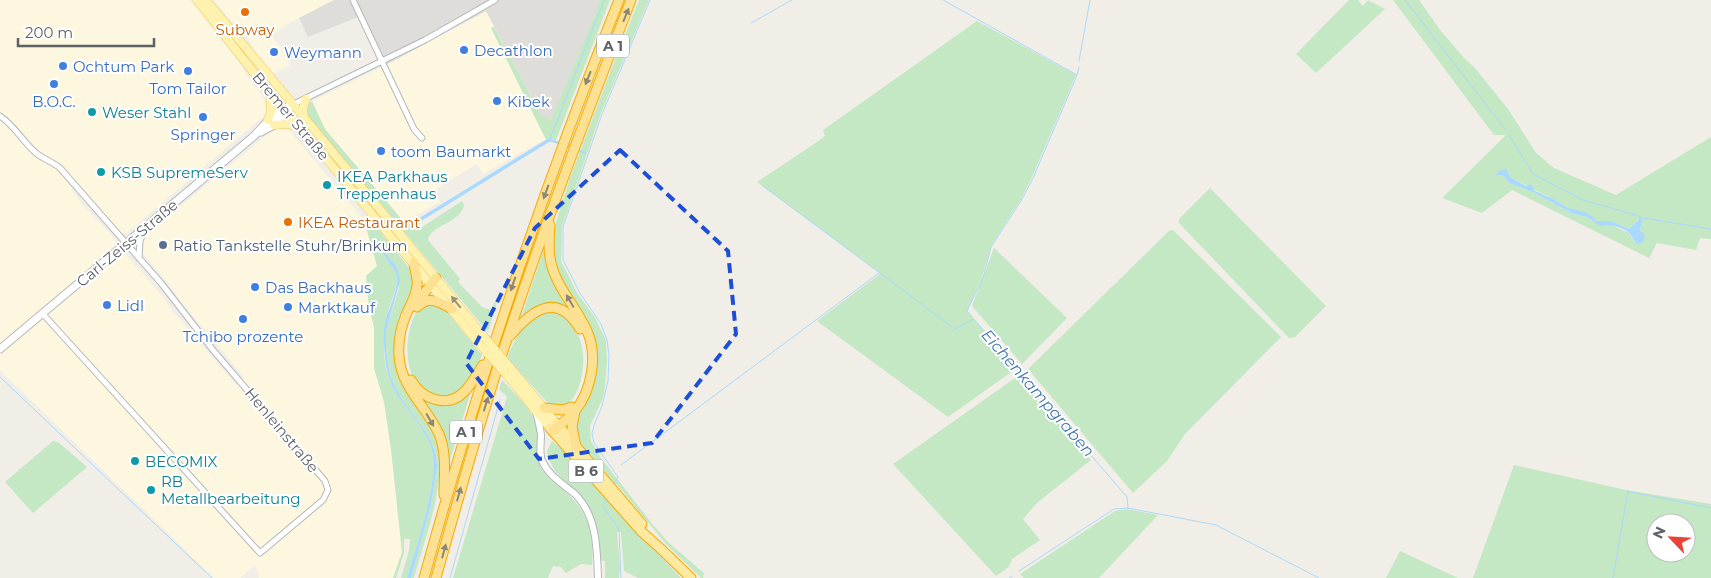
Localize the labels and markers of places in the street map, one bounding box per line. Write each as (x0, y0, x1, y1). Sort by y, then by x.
marker: Subway (239, 6, 251, 18)
place label: Subway (216, 20, 275, 39)
place label: Decathlon (474, 41, 553, 60)
place label: Weymann (284, 43, 362, 62)
marker: Decathlon (458, 44, 470, 56)
marker: Weymann (268, 46, 280, 58)
place label: Ochtum Park (73, 57, 174, 76)
marker: Ochtum Park (57, 60, 69, 72)
marker: Tom Tailor (182, 65, 194, 77)
marker: B.O.C. (48, 78, 60, 90)
place label: Tom Tailor (149, 79, 227, 98)
place label: B.O.C. (32, 92, 76, 111)
place label: Kibek (507, 92, 550, 111)
marker: Kibek (491, 95, 503, 107)
place label: Weser Stahl (102, 103, 191, 122)
marker: Weser Stahl (86, 106, 98, 118)
marker: Springer (197, 111, 209, 123)
place label: Springer (171, 125, 235, 144)
place label: toom Baumarkt (391, 142, 511, 161)
marker: toom Baumarkt (375, 145, 387, 157)
place label: KSB SupremeServ (111, 163, 249, 182)
marker: KSB SupremeServ (95, 166, 107, 178)
place label: IKEA Parkhaus Treppenhaus (337, 167, 448, 203)
marker: IKEA Parkhaus Treppenhaus (321, 179, 333, 191)
place label: IKEA Restaurant (298, 213, 420, 232)
marker: IKEA Restaurant (282, 216, 294, 228)
place label: Ratio Tankstelle Stuhr/Brinkum (173, 236, 407, 255)
marker: Ratio Tankstelle Stuhr/Brinkum (157, 239, 169, 251)
place label: Das Backhaus (265, 278, 371, 297)
marker: Das Backhaus (249, 281, 261, 293)
place label: Lidl (117, 296, 144, 315)
place label: Marktkauf (298, 298, 376, 317)
marker: Lidl (101, 299, 113, 311)
marker: Marktkauf (282, 301, 294, 313)
marker: Tchibo prozente (237, 313, 249, 325)
place label: Tchibo prozente (183, 327, 303, 346)
place label: BECOMIX (145, 452, 218, 471)
marker: BECOMIX (129, 455, 141, 467)
place label: RB Metallbearbeitung (161, 472, 301, 508)
marker: RB Metallbearbeitung (145, 484, 157, 496)

